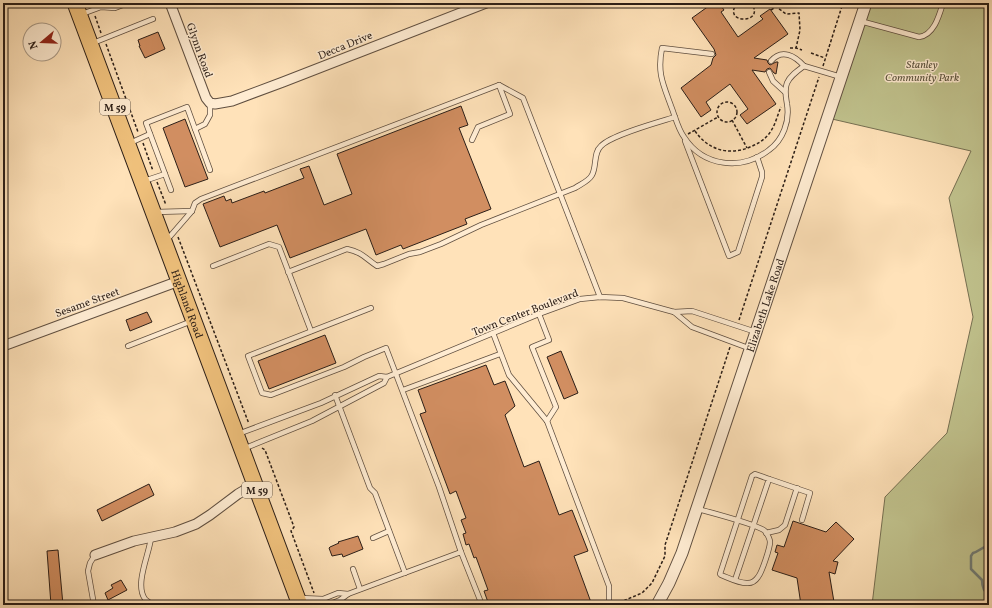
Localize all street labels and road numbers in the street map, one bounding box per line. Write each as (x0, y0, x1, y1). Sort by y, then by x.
street label: Glynn Road (182, 21, 215, 80)
street label: Decca Drive (316, 29, 375, 64)
road number: M 59 (100, 99, 130, 115)
street label: Elizabeth Lake Road (744, 257, 789, 355)
street label: Highland Road (166, 268, 206, 341)
street label: Sesame Street (53, 285, 122, 322)
street label: Town Center Boulevard (470, 286, 581, 341)
road number: M 59 (242, 482, 272, 498)

